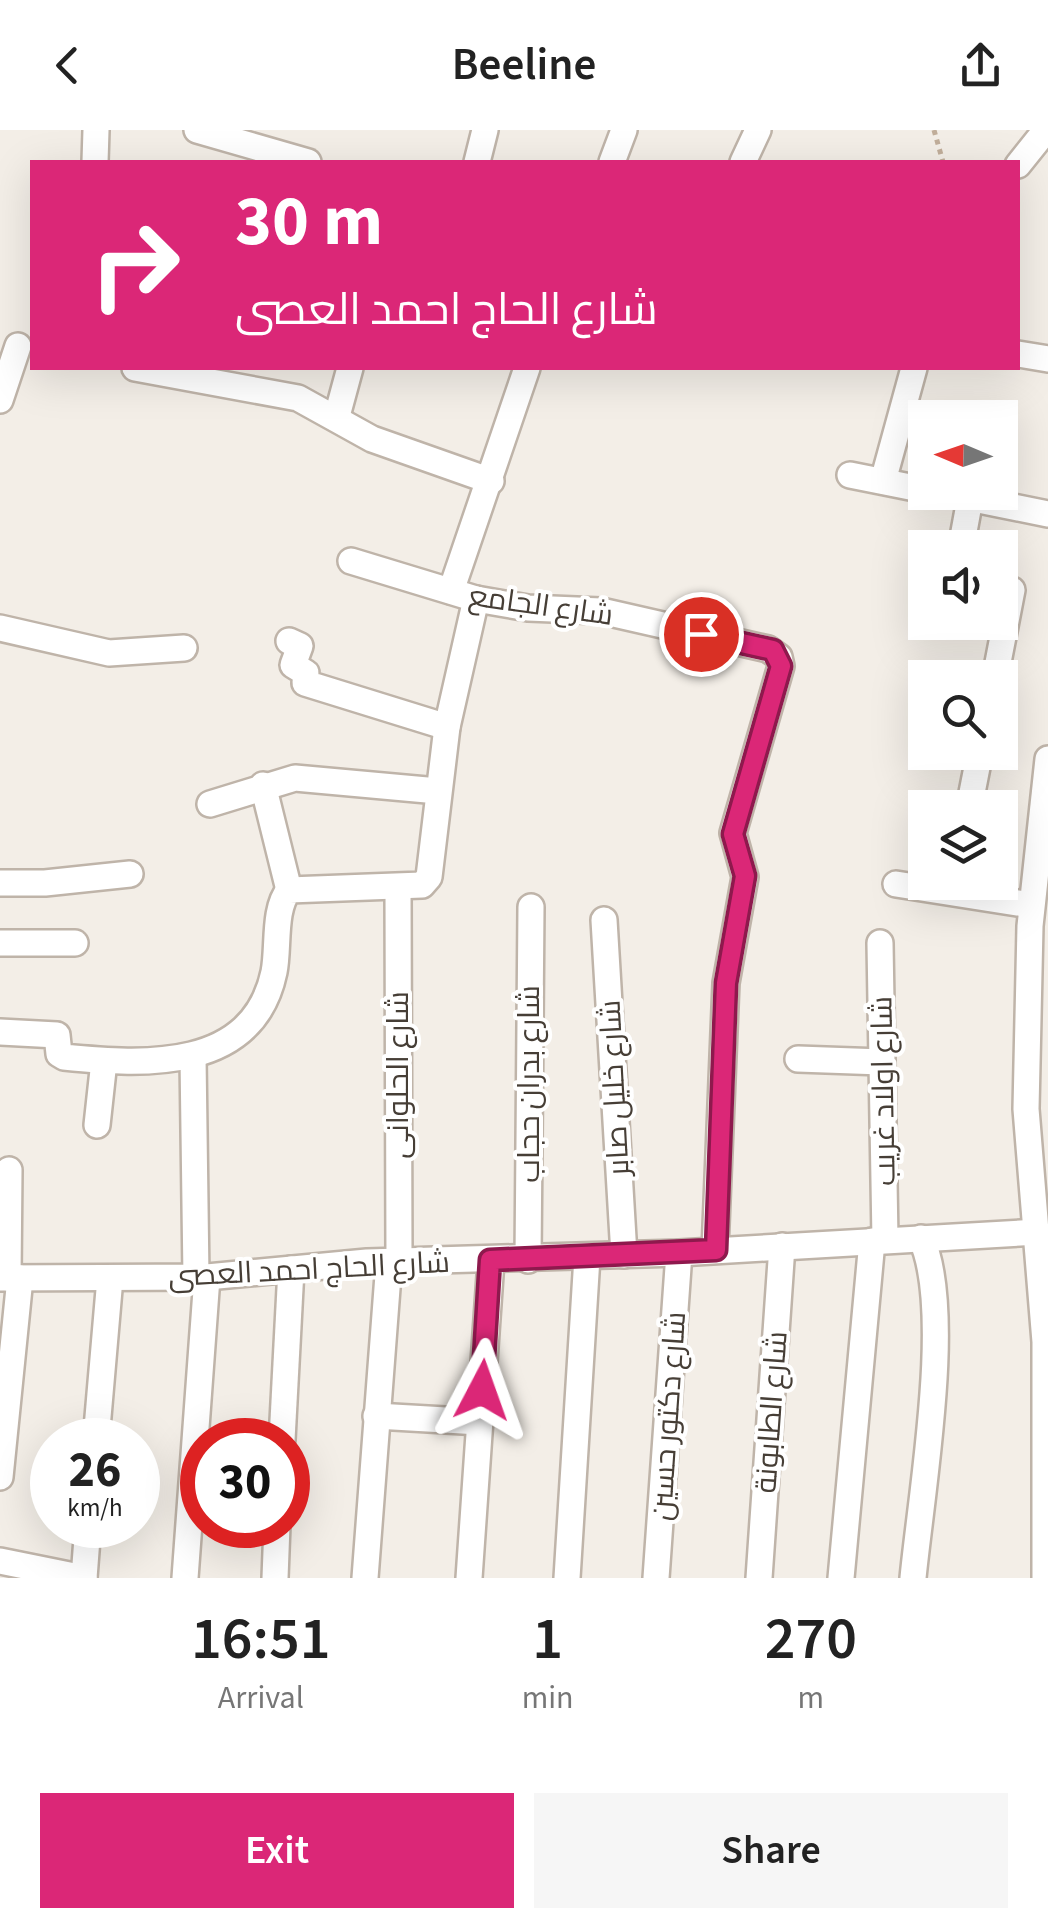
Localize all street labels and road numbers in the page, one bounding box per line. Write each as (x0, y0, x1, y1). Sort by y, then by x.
street label: شارع الجامع (466, 574, 616, 637)
street label: شارع بدران حجاب (508, 985, 551, 1183)
street label: شارع الحلوانى (377, 991, 420, 1159)
street label: شارع اولاد غريب (860, 996, 907, 1186)
street label: شارع خليل صابر (588, 999, 641, 1179)
street label: شارع الحاج احمد العصى (167, 1241, 451, 1298)
street label: شارع دكتور حسين (640, 1310, 697, 1522)
street label: شارع الطابونة (744, 1330, 799, 1495)

